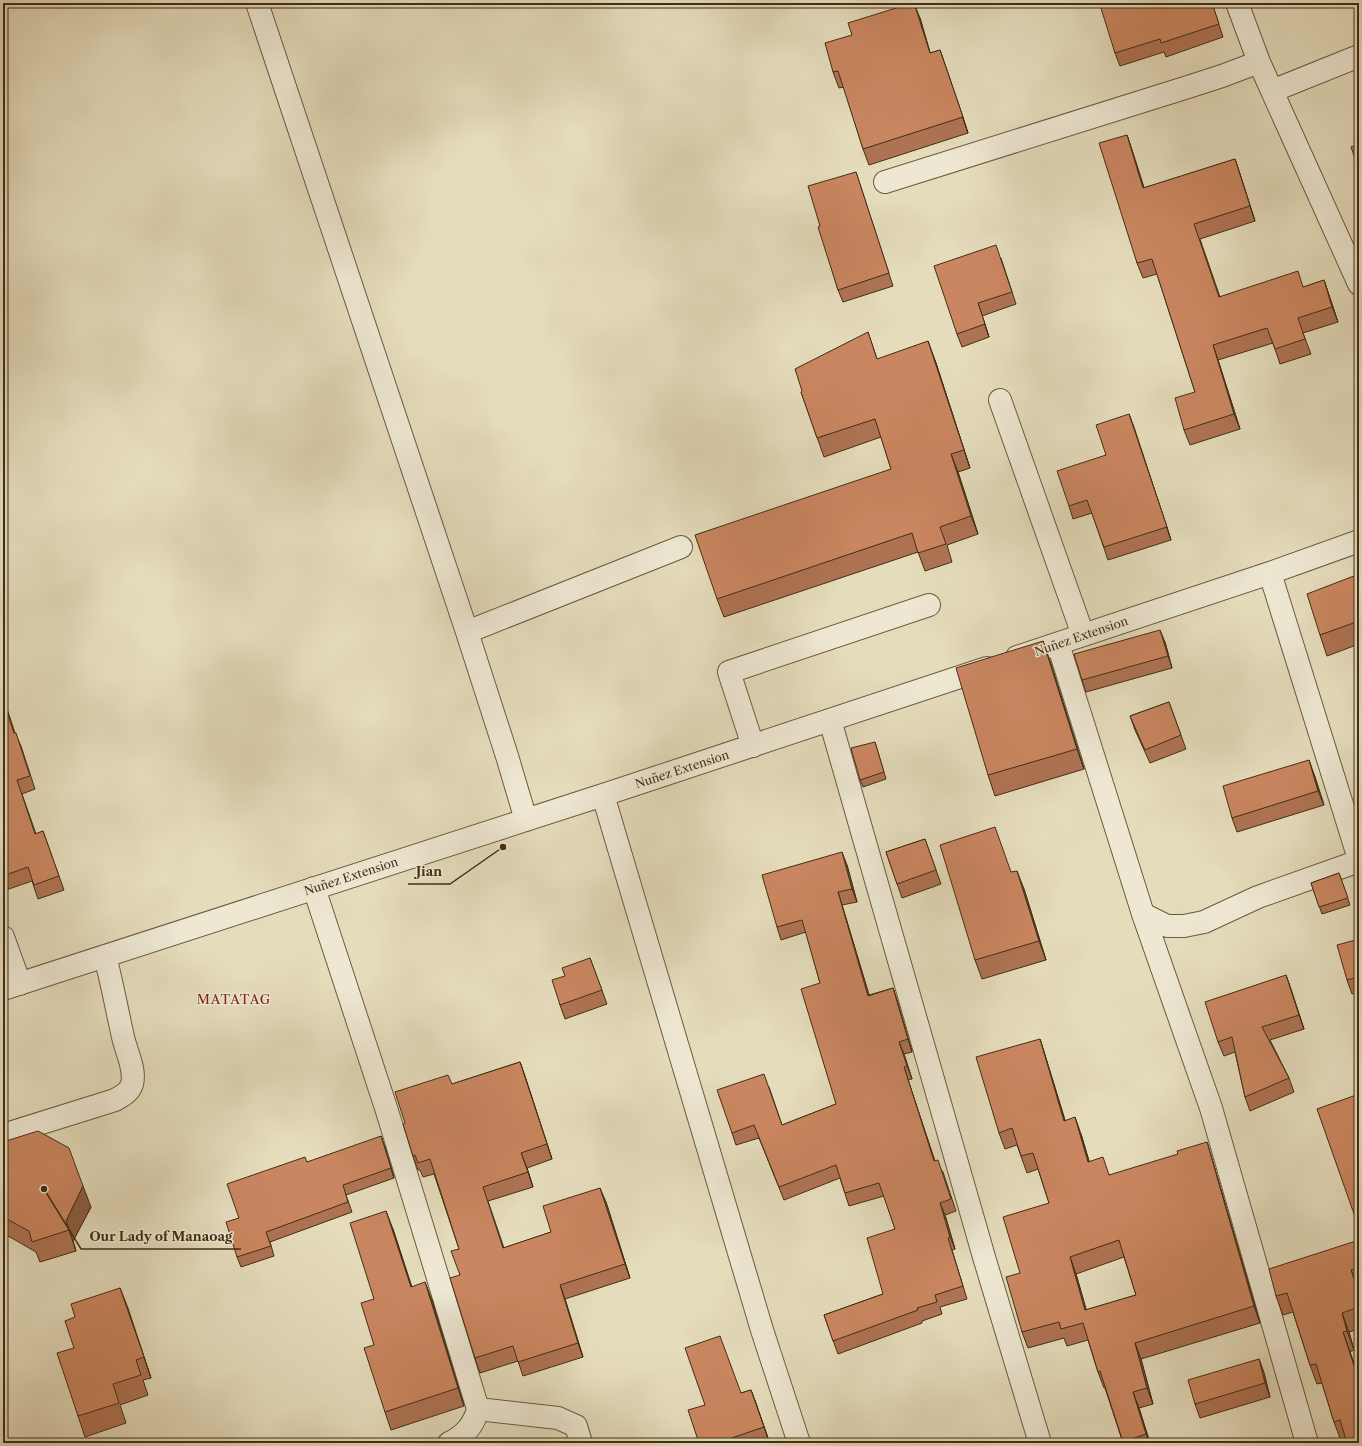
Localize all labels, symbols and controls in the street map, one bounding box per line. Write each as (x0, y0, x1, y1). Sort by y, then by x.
street label: Nuñez Extension (1032, 613, 1130, 659)
street label: Nuñez Extension (633, 747, 731, 791)
street label: Nuñez Extension (302, 854, 400, 898)
callout: Jian (408, 859, 450, 884)
text: Jian (414, 863, 442, 879)
district label: MATATAG (197, 991, 271, 1007)
callout: Our Lady of Manaoag (81, 1224, 241, 1249)
text: Our Lady of Manaoag (89, 1228, 233, 1244)

